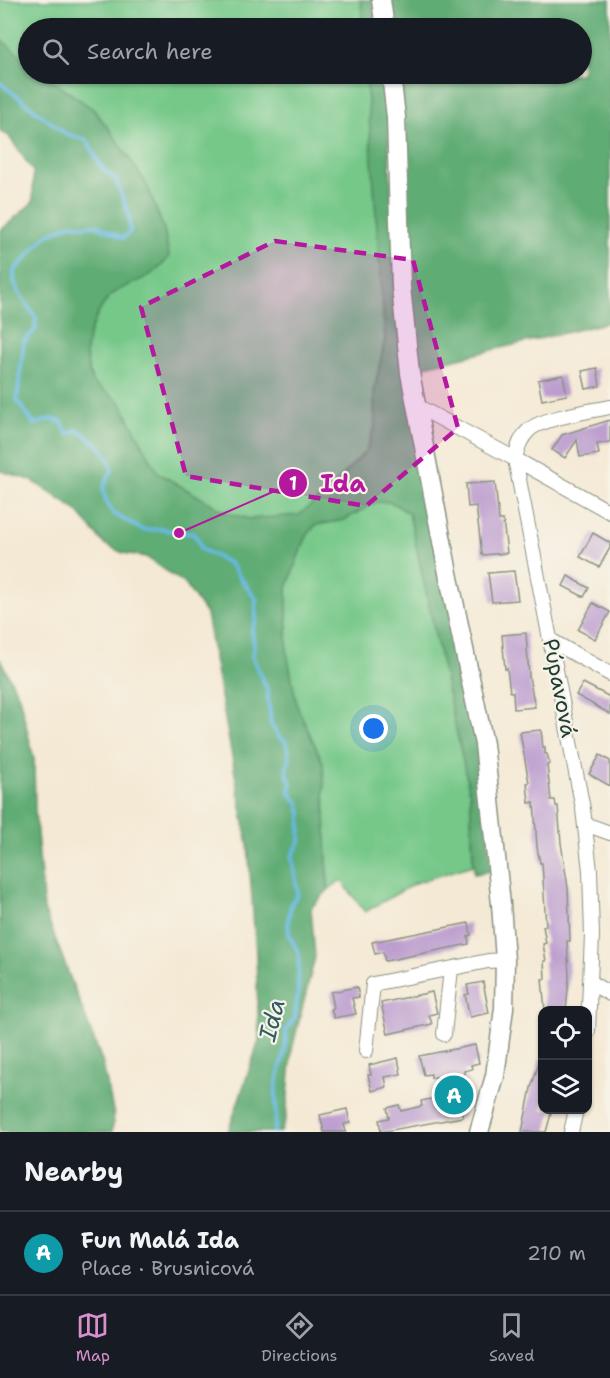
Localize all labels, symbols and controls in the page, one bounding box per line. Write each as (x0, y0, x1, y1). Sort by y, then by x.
search box (18, 18, 592, 84)
icon: search (39, 35, 72, 68)
text: Search here (87, 37, 213, 66)
callout: Ida (278, 462, 377, 504)
text: Ida (320, 468, 366, 500)
text: 1 (289, 472, 297, 496)
street label: Púpavová (536, 636, 584, 740)
your location (359, 714, 388, 743)
water label: Ida (251, 995, 293, 1046)
map controls (538, 1006, 592, 1114)
button: locate (538, 1006, 592, 1060)
button: layers (538, 1060, 592, 1114)
pin: A (434, 1072, 474, 1118)
text: Nearby (24, 1154, 123, 1189)
text: Fun Malá Ida (81, 1226, 239, 1255)
text: A (36, 1240, 51, 1266)
text: 210 m (527, 1240, 586, 1266)
text: Place · Brusnicová (81, 1255, 254, 1281)
tab: Map (76, 1309, 110, 1366)
tab: Directions (261, 1309, 338, 1366)
tab: Saved (489, 1309, 534, 1366)

